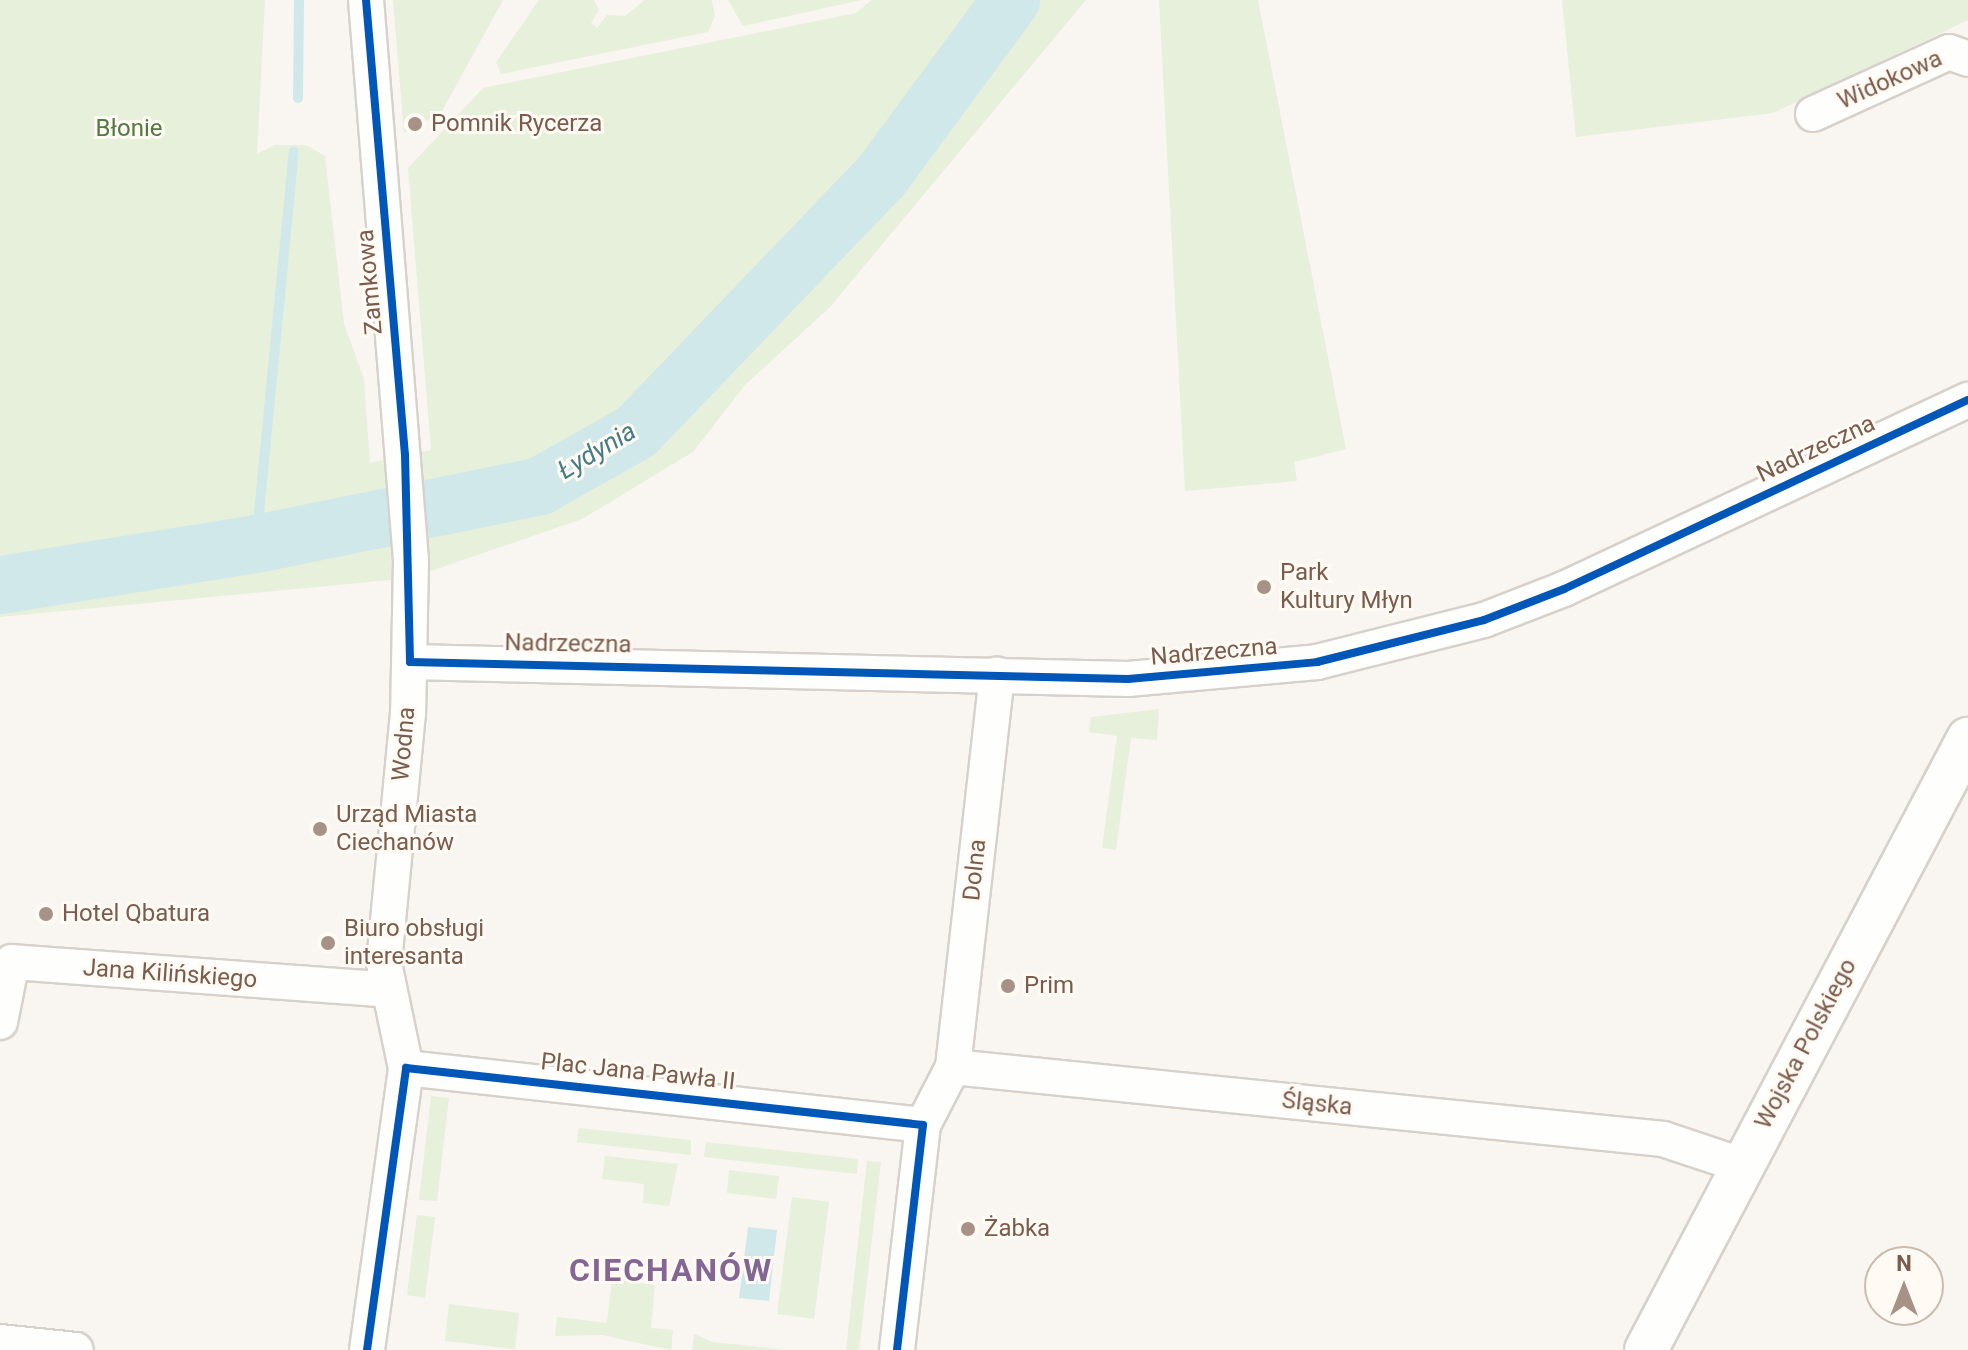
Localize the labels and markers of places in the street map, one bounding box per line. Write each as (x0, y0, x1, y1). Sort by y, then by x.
place label: Pomnik Rycerza (431, 110, 602, 138)
marker: Pomnik Rycerza (406, 115, 424, 133)
place label: Park Kultury Młyn (1280, 559, 1413, 615)
marker: Park Kultury Młyn (1255, 578, 1273, 596)
place label: Urząd Miasta Ciechanów (336, 801, 477, 857)
marker: Urząd Miasta Ciechanów (311, 820, 329, 838)
place label: Hotel Qbatura (62, 900, 210, 928)
marker: Hotel Qbatura (37, 905, 55, 923)
place label: Biuro obsługi interesanta (344, 915, 484, 971)
marker: Biuro obsługi interesanta (319, 934, 337, 952)
place label: Prim (1024, 972, 1074, 1000)
marker: Prim (999, 977, 1017, 995)
place label: Żabka (984, 1215, 1050, 1243)
marker: Żabka (959, 1220, 977, 1238)

